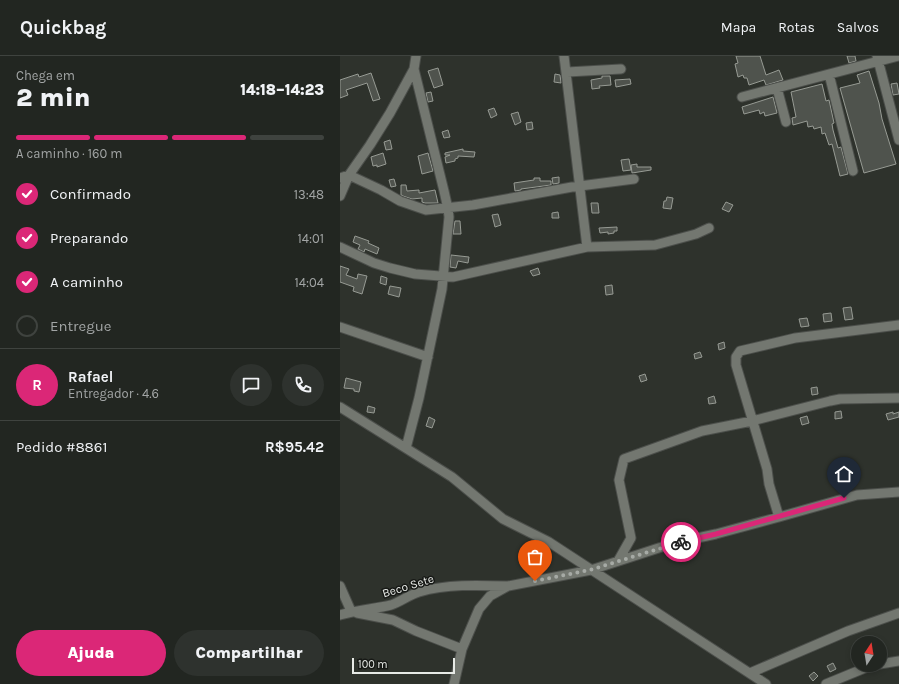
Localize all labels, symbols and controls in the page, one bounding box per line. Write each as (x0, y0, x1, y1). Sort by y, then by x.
text: Quickbag (20, 17, 106, 39)
text: Mapa (721, 19, 756, 36)
text: Rotas (778, 19, 815, 36)
text: Salvos (837, 19, 879, 36)
text: Chega em (16, 68, 75, 83)
text: 14:18–14:23 (240, 81, 324, 99)
text: 2 min (16, 82, 91, 113)
text: A caminho · 160 m (16, 146, 122, 161)
icon: check (16, 183, 38, 205)
text: Confirmado (50, 185, 131, 203)
text: 13:48 (294, 187, 324, 202)
icon: check (16, 227, 38, 249)
text: Preparando (50, 229, 128, 247)
text: 14:01 (297, 231, 324, 246)
icon: check (16, 271, 38, 293)
text: A caminho (50, 273, 123, 291)
text: 14:04 (294, 275, 324, 290)
text: Entregue (50, 317, 112, 335)
button: chat (230, 364, 272, 406)
button: phone (282, 364, 324, 406)
text: Rafael (68, 368, 113, 386)
text: R (32, 376, 42, 394)
text: Entregador · 4.6 (68, 386, 159, 401)
text: Pedido #8861 (16, 438, 107, 456)
text: R$95.42 (265, 438, 324, 456)
pin (827, 457, 861, 498)
icon: home (833, 463, 855, 485)
courier (661, 522, 701, 562)
icon: bike (670, 531, 692, 553)
pin (518, 540, 552, 581)
icon: bag (524, 546, 546, 568)
street label: Beco Sete (380, 572, 436, 600)
button: Ajuda (16, 630, 166, 676)
button: Compartilhar (174, 630, 324, 676)
north arrow (851, 636, 887, 672)
map controls (851, 636, 887, 672)
scale bar (352, 656, 455, 675)
text: 100 m (358, 658, 388, 671)

